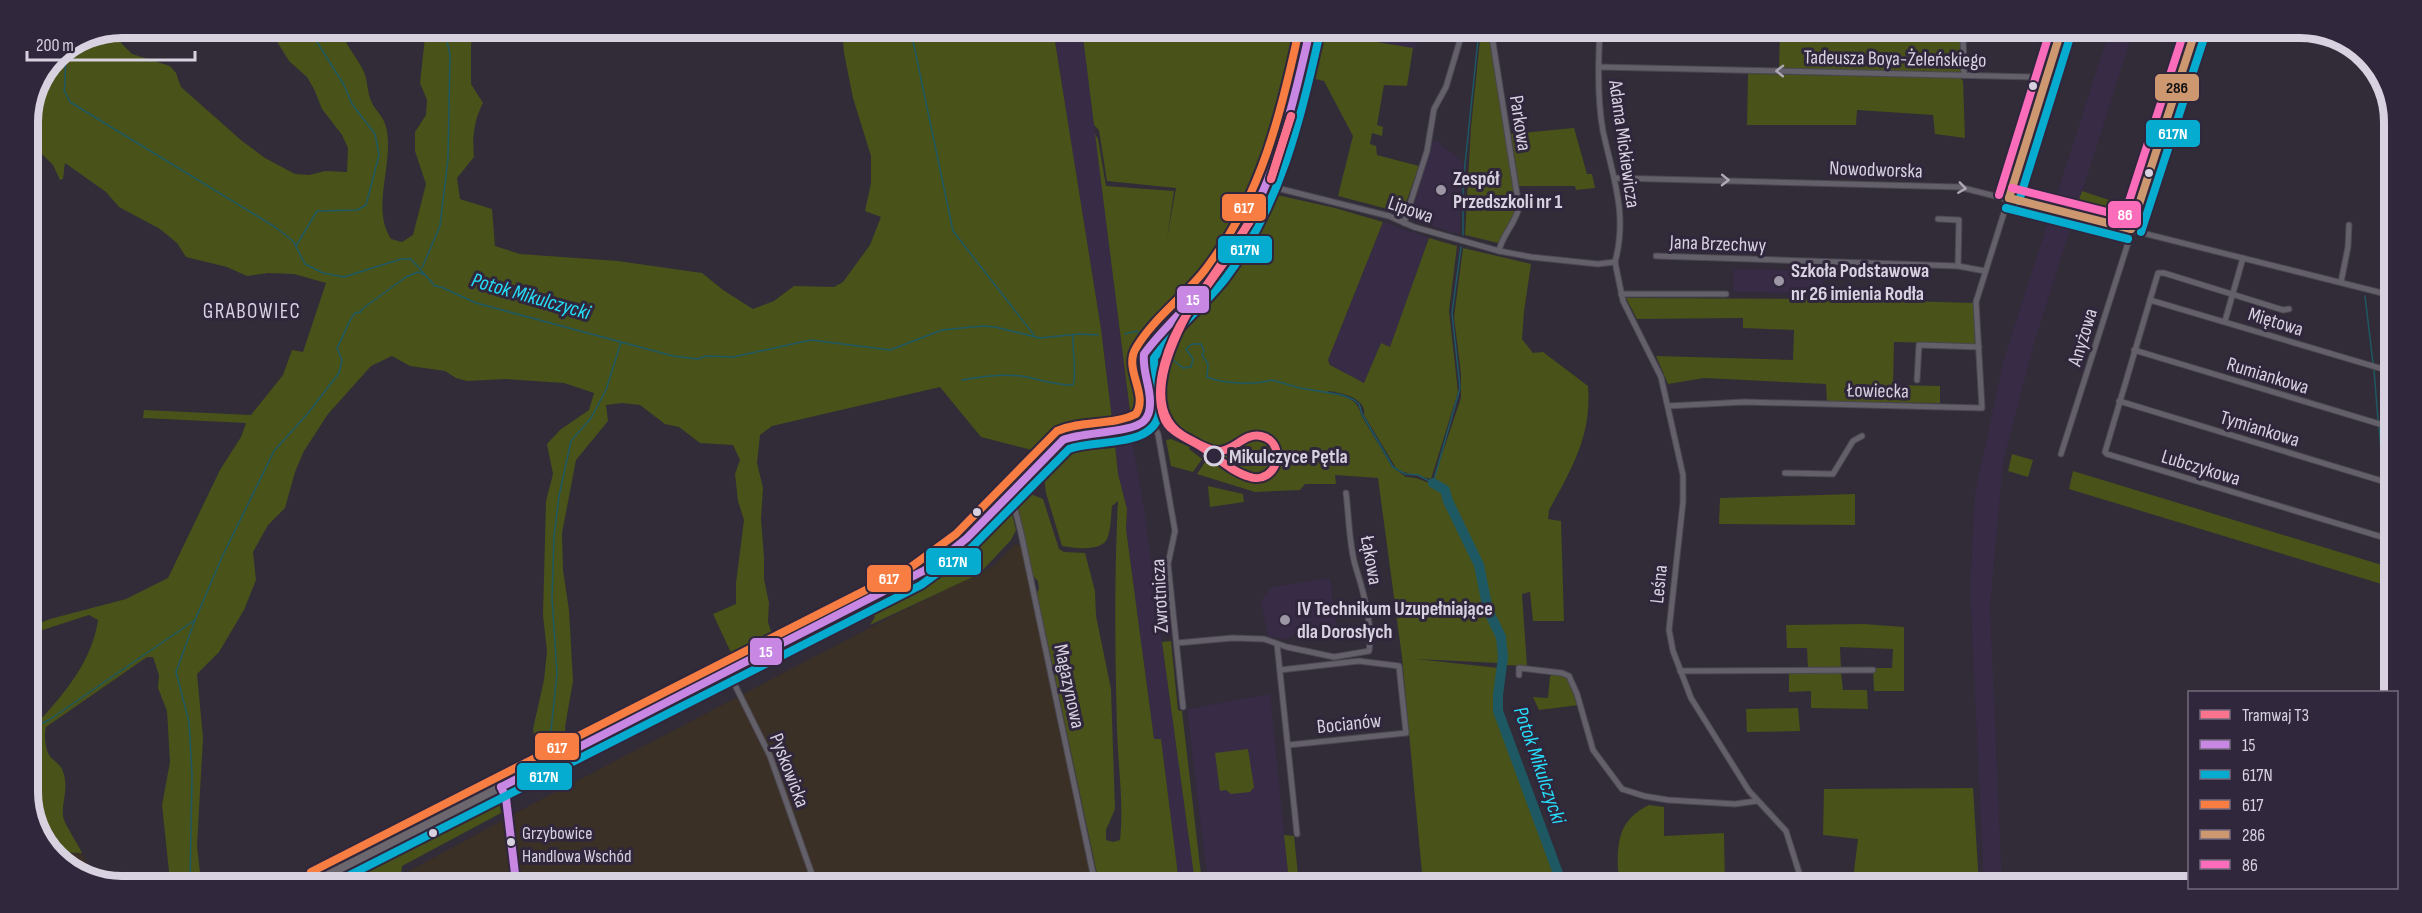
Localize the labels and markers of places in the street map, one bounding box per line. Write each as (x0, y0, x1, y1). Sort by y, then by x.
unlabelled marker (2027, 80, 2039, 92)
place label: Zespół Przedszkoli nr 1 (1453, 167, 1563, 214)
unlabelled marker (2143, 167, 2155, 179)
marker: Zespół Przedszkoli nr 1 (1434, 183, 1448, 197)
place label: Szkoła Podstawowa nr 26 imienia Rodła (1791, 259, 1929, 306)
marker: Szkoła Podstawowa nr 26 imienia Rodła (1772, 274, 1786, 288)
place label: Mikulczyce Pętla (1229, 445, 1348, 469)
marker: Mikulczyce Pętla (1204, 446, 1224, 466)
unlabelled marker (971, 506, 983, 518)
place label: IV Technikum Uzupełniające dla Dorosłych (1297, 597, 1493, 644)
marker: IV Technikum Uzupełniające dla Dorosłych (1278, 613, 1292, 627)
place label: Grzybowice Handlowa Wschód (522, 823, 632, 867)
unlabelled marker (427, 827, 439, 839)
marker: Grzybowice Handlowa Wschód (505, 836, 517, 848)

